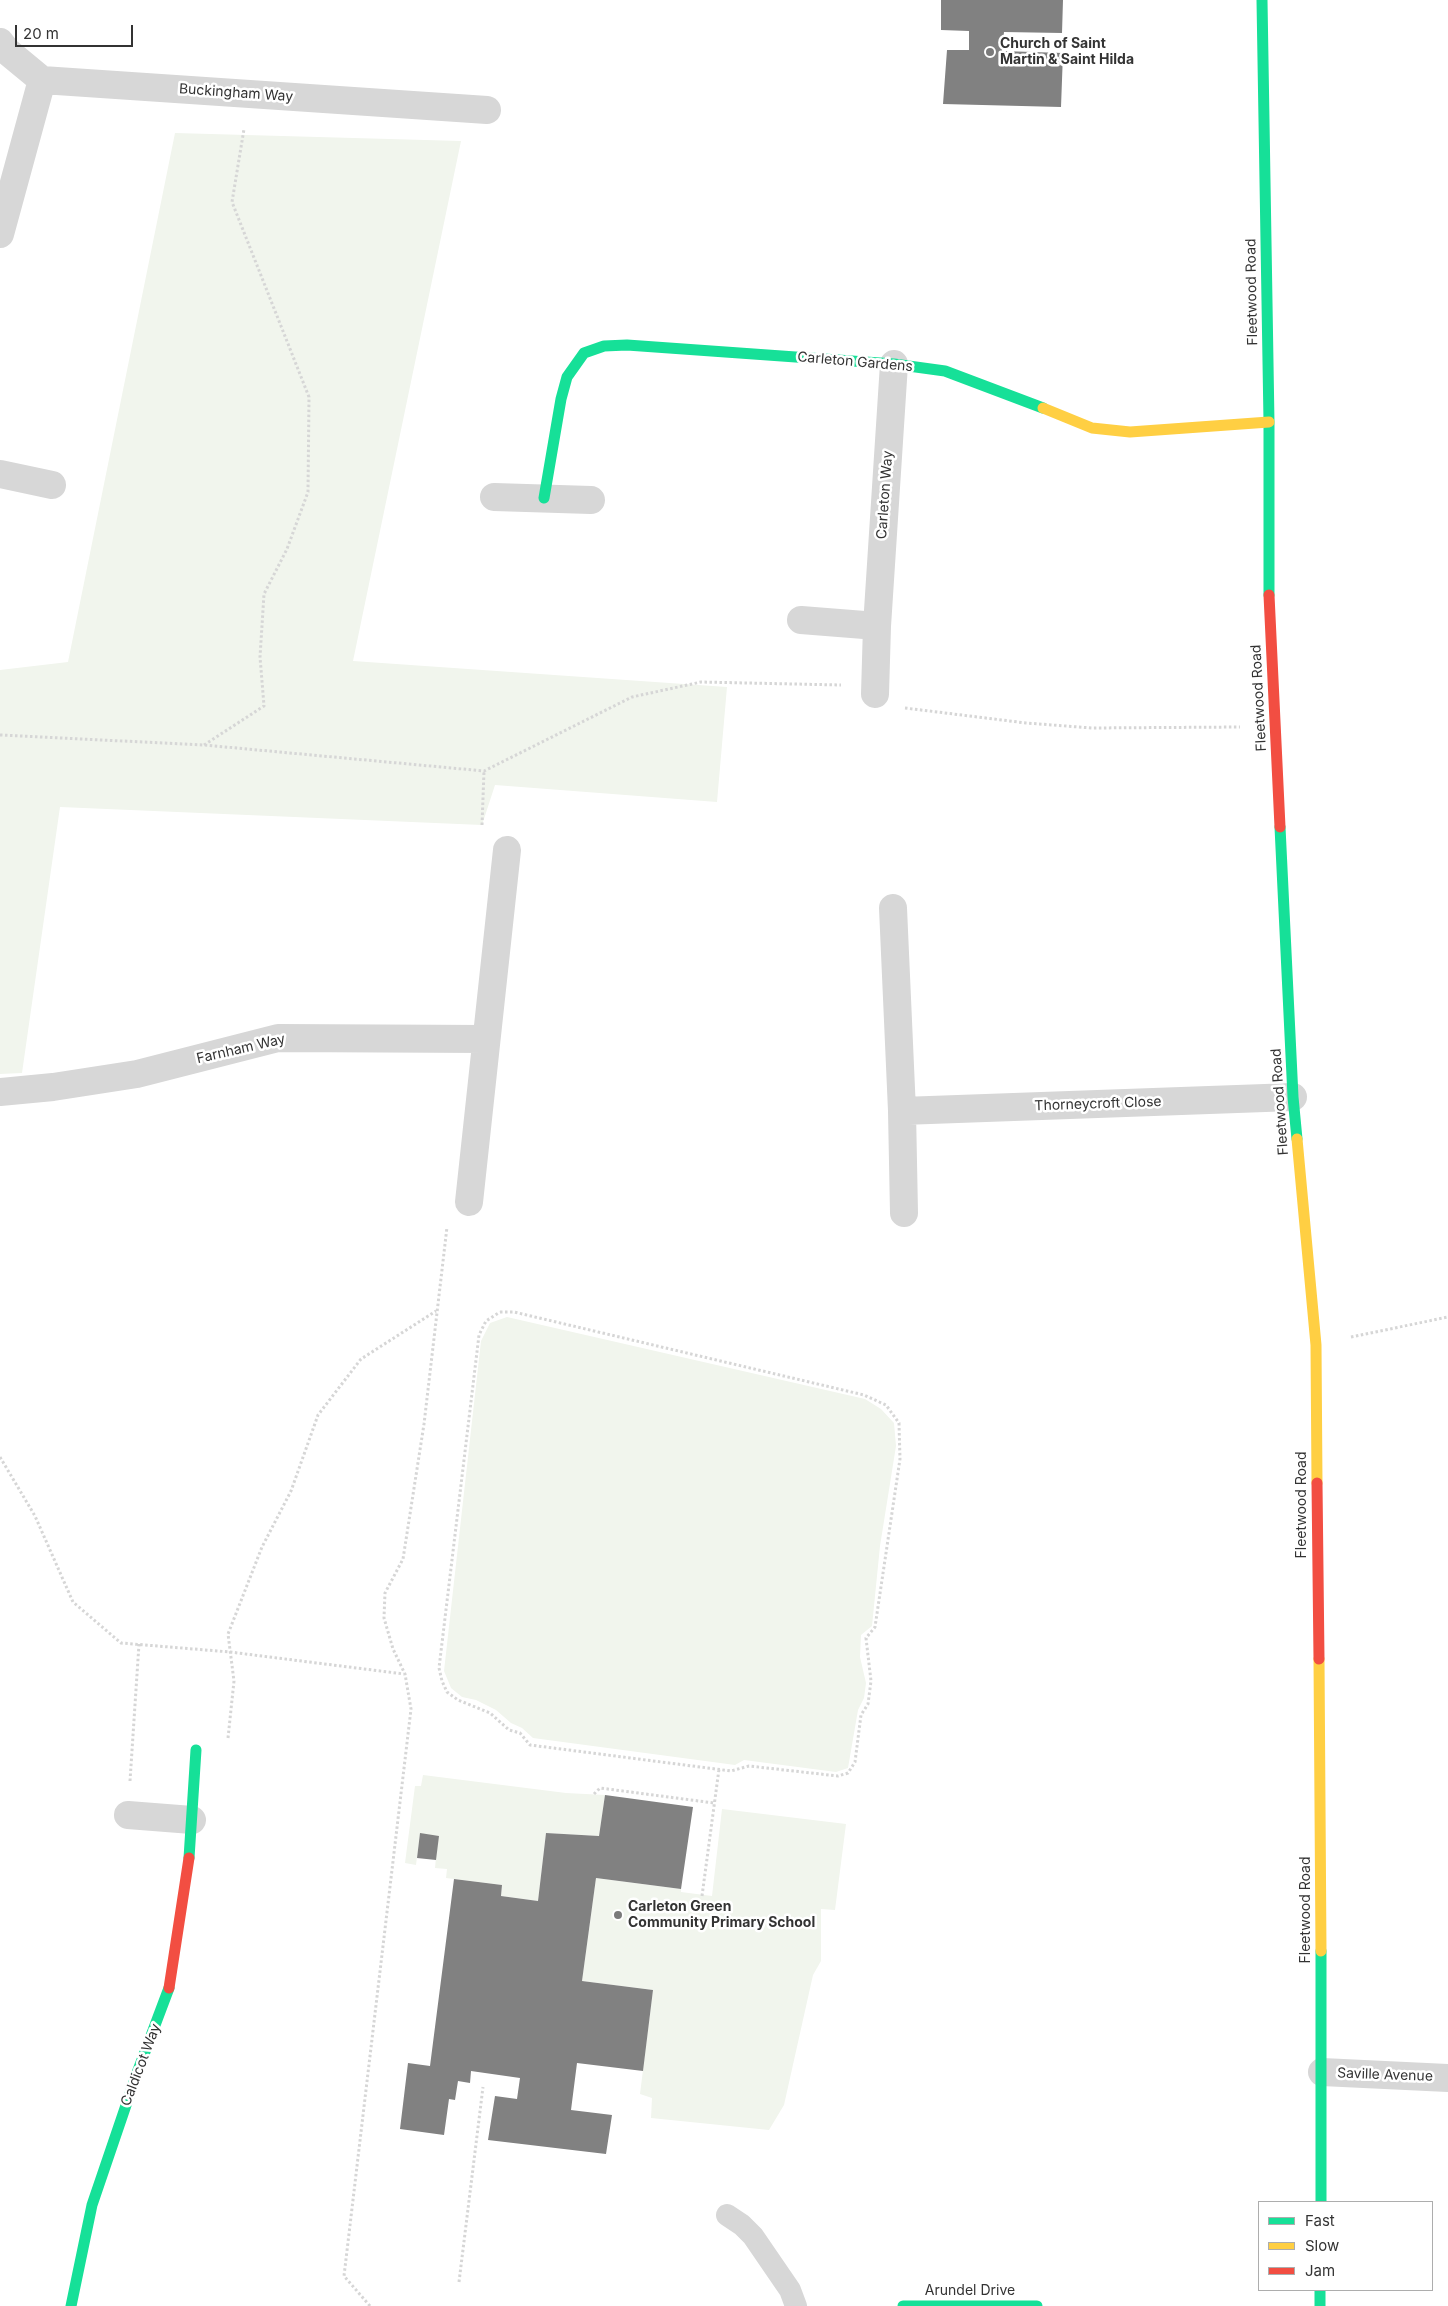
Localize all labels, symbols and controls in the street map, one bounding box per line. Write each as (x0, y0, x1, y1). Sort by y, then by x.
scale bar (18, 15, 135, 47)
text: 20 m (23, 24, 59, 43)
place label: Church of Saint Martin & Saint Hilda (1000, 36, 1134, 68)
marker: Church of Saint Martin & Saint Hilda (984, 46, 996, 58)
street label: Buckingham Way (178, 81, 294, 105)
street label: Fleetwood Road (1243, 238, 1261, 346)
street label: Carleton Gardens (797, 349, 913, 375)
street label: Carleton Way (874, 450, 896, 540)
street label: Fleetwood Road (1248, 644, 1270, 752)
street label: Farnham Way (195, 1031, 287, 1067)
street label: Fleetwood Road (1268, 1048, 1292, 1156)
street label: Thorneycroft Close (1034, 1093, 1162, 1115)
street label: Fleetwood Road (1294, 1451, 1310, 1559)
street label: Fleetwood Road (1298, 1856, 1314, 1964)
place label: Carleton Green Community Primary School (628, 1899, 815, 1931)
marker: Carleton Green Community Primary School (612, 1909, 624, 1921)
street label: Caldicot Way (118, 2021, 164, 2109)
street label: Saville Avenue (1337, 2065, 1433, 2085)
legend (1258, 2201, 1433, 2291)
text: Fast (1305, 2211, 1335, 2230)
text: Slow (1305, 2236, 1339, 2255)
text: Jam (1305, 2261, 1335, 2280)
street label: Arundel Drive (925, 2283, 1015, 2299)

